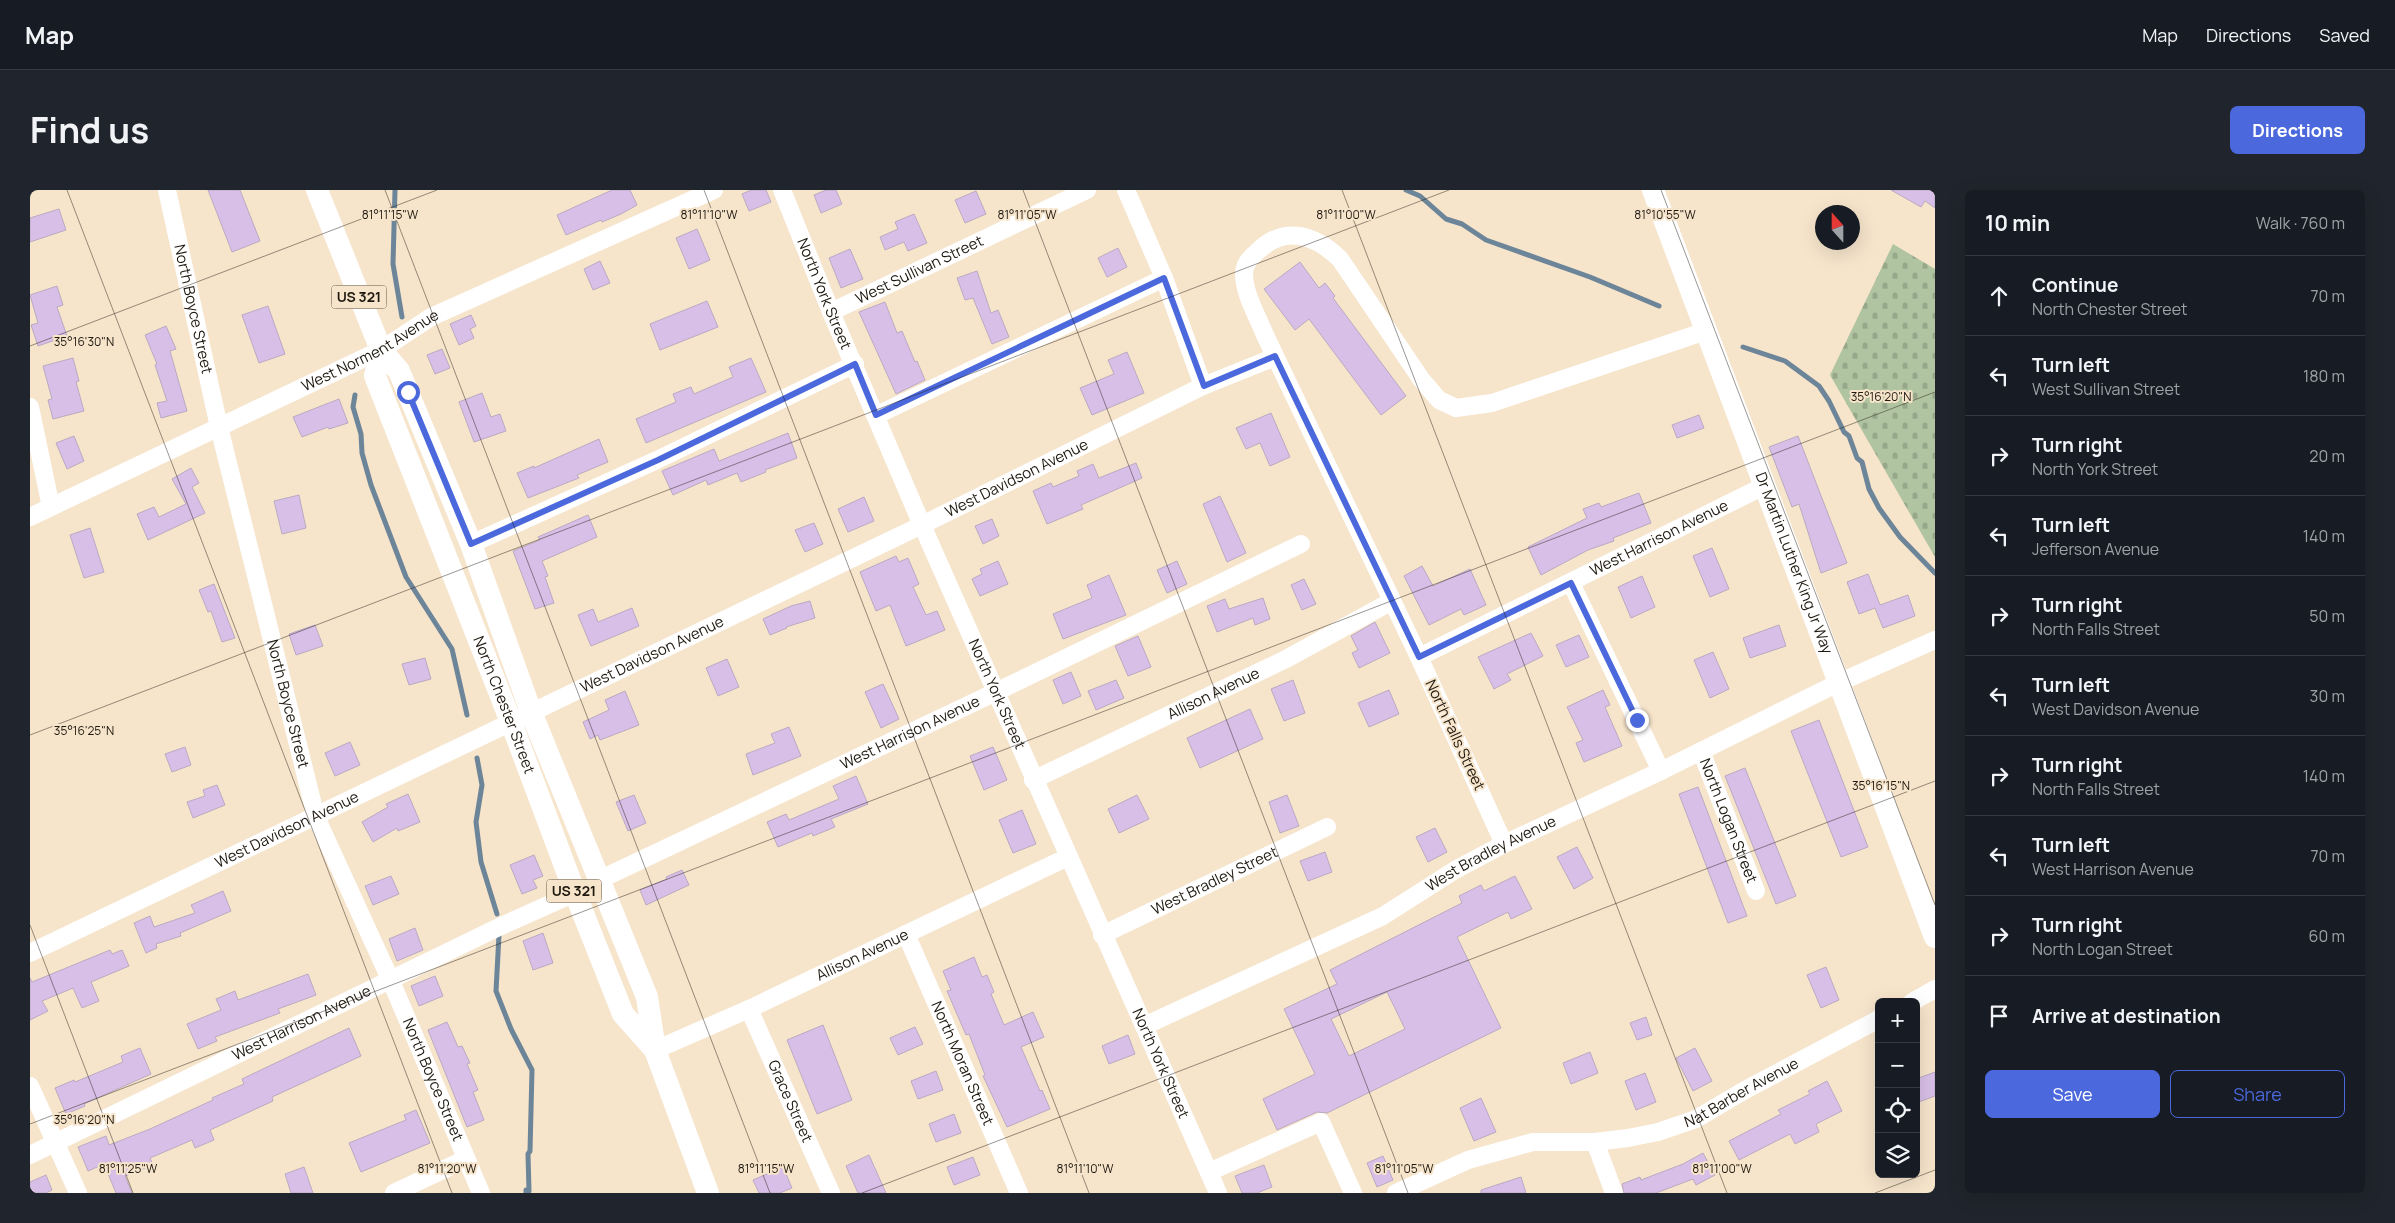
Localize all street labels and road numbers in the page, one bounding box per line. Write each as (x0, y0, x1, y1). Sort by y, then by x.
street label: West Sullivan Street (852, 230, 987, 309)
street label: North York Street (792, 235, 857, 353)
street label: North Boyce Street (169, 242, 218, 376)
road number: US 321 (332, 285, 386, 308)
street label: West Norment Avenue (298, 304, 442, 396)
street label: West Davidson Avenue (941, 433, 1092, 522)
street label: Dr Martin Luther King Jr Way (1751, 469, 1838, 657)
street label: West Harrison Avenue (1586, 494, 1732, 581)
street label: West Davidson Avenue (577, 611, 727, 697)
street label: North Chester Street (468, 633, 540, 777)
street label: North York Street (964, 635, 1031, 752)
street label: North Boyce Street (262, 637, 314, 770)
street label: Allison Avenue (1164, 662, 1263, 724)
street label: North Falls Street (1421, 676, 1490, 794)
street label: West Harrison Avenue (837, 690, 983, 774)
street label: North Logan Street (1695, 755, 1763, 886)
street label: West Davidson Avenue (211, 786, 362, 873)
street label: West Bradley Avenue (1421, 810, 1560, 896)
street label: West Bradley Street (1148, 841, 1281, 920)
road number: US 321 (546, 879, 602, 902)
street label: Allison Avenue (812, 923, 912, 986)
street label: West Harrison Avenue (229, 980, 374, 1065)
street label: North Moran Street (927, 998, 999, 1128)
street label: North York Street (1127, 1005, 1195, 1122)
street label: North Boyce Street (398, 1015, 469, 1144)
street label: Nat Barber Avenue (1681, 1052, 1802, 1132)
street label: Grace Street (763, 1057, 818, 1146)

